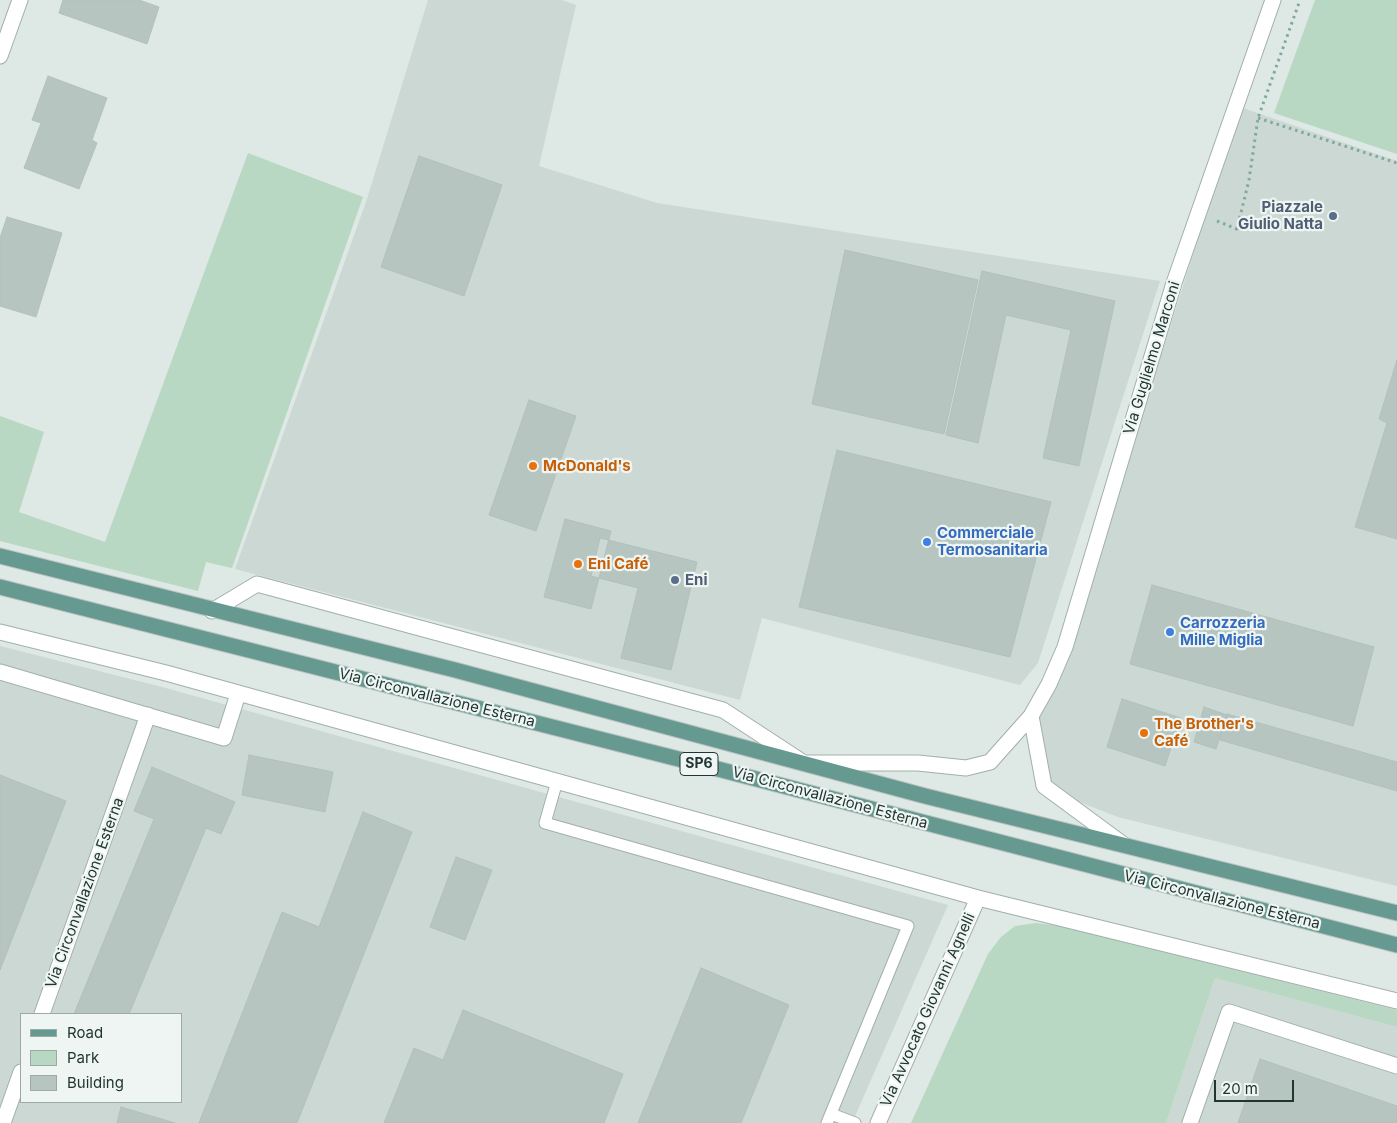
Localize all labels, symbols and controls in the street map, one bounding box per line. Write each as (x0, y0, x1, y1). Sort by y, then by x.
place label: Piazzale Giulio Natta (1238, 198, 1323, 233)
marker: Piazzale Giulio Natta (1327, 210, 1339, 222)
street label: Via Guglielmo Marconi (1120, 279, 1184, 437)
place label: McDonald's (543, 457, 631, 475)
marker: McDonald's (527, 460, 539, 472)
place label: Commerciale Termosanitaria (937, 524, 1048, 559)
marker: Commerciale Termosanitaria (921, 536, 933, 548)
place label: Eni Café (588, 555, 648, 573)
marker: Eni Café (572, 558, 584, 570)
place label: Eni (685, 571, 708, 589)
marker: Eni (669, 574, 681, 586)
place label: Carrozzeria Mille Miglia (1180, 614, 1265, 649)
marker: Carrozzeria Mille Miglia (1164, 626, 1176, 638)
street label: Via Circonvallazione Esterna (337, 665, 537, 731)
place label: The Brother's Café (1154, 715, 1254, 750)
marker: The Brother's Café (1138, 727, 1150, 739)
road number: SP6 (680, 752, 718, 776)
street label: Via Circonvallazione Esterna (730, 763, 930, 833)
street label: Via Circonvallazione Esterna (42, 795, 128, 991)
street label: Via Circonvallazione Esterna (1122, 867, 1322, 933)
street label: Via Avvocato Giovanni Agnelli (877, 910, 979, 1110)
legend (20, 1013, 182, 1103)
text: Road (67, 1023, 103, 1042)
text: Park (67, 1048, 99, 1067)
scale bar (1217, 1070, 1297, 1102)
text: Building (67, 1073, 124, 1092)
text: 20 m (1222, 1079, 1258, 1098)

